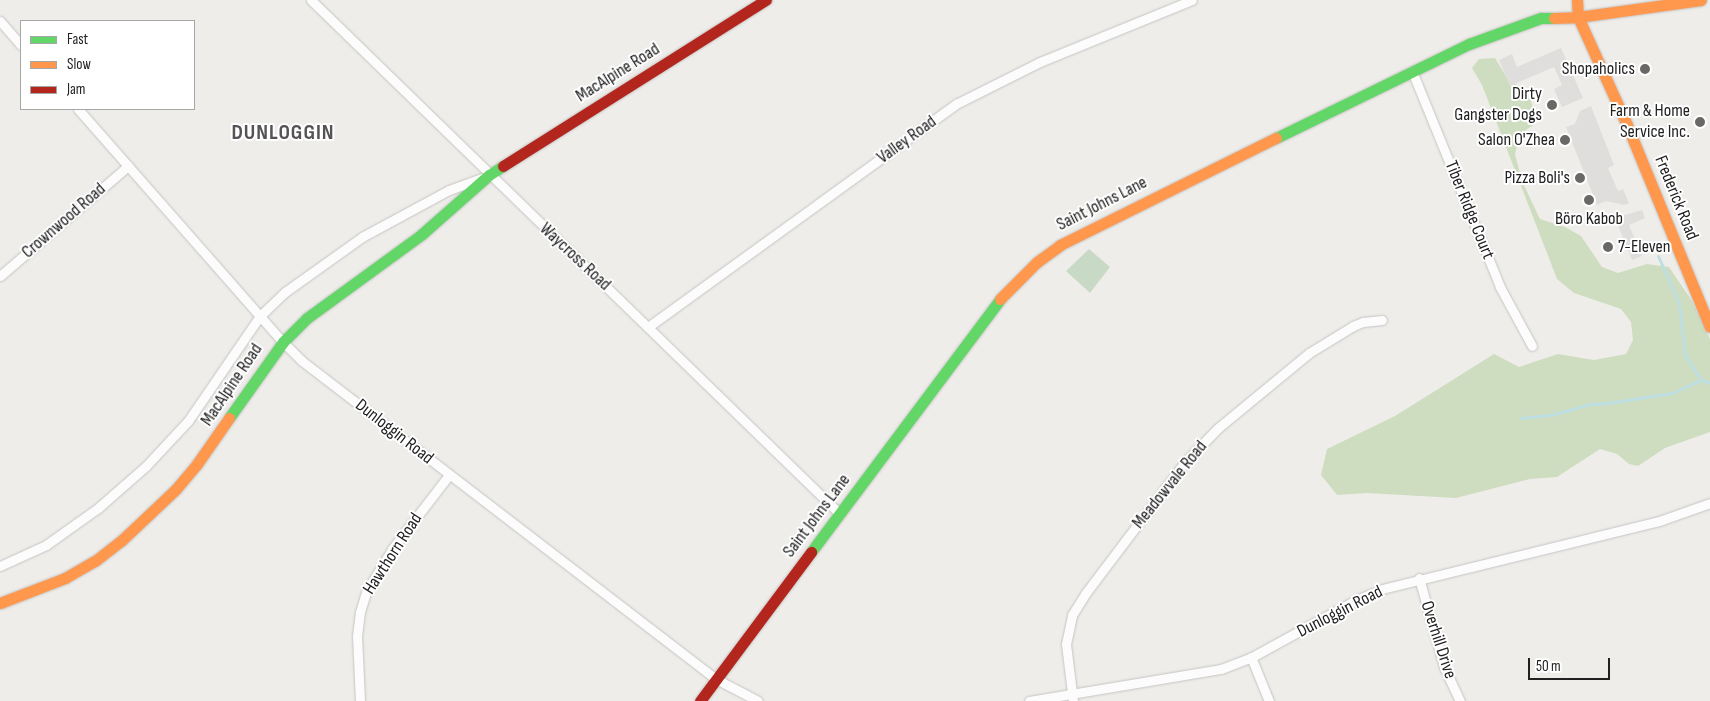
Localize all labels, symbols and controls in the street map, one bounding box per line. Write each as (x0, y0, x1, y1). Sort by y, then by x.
legend (20, 20, 195, 110)
text: Fast (67, 30, 88, 49)
street label: MacAlpine Road (572, 39, 664, 107)
text: Slow (67, 55, 91, 74)
place label: Shopaholics (1562, 58, 1635, 80)
marker: Shopaholics (1639, 63, 1651, 75)
text: Jam (67, 80, 85, 99)
place label: Dirty Gangster Dogs (1454, 84, 1542, 126)
marker: Dirty Gangster Dogs (1546, 99, 1558, 111)
place label: Farm & Home Service Inc. (1610, 101, 1690, 144)
street label: Valley Road (873, 111, 941, 169)
marker: Farm & Home Service Inc. (1694, 116, 1706, 128)
district label: DUNLOGGIN (230, 120, 336, 146)
place label: Salon O'Zhea (1478, 129, 1555, 151)
marker: Salon O'Zhea (1559, 134, 1571, 146)
street label: Frederick Road (1649, 153, 1703, 243)
street label: Tiber Ridge Court (1439, 158, 1499, 262)
place label: Pizza Boli's (1504, 167, 1570, 189)
street label: Saint Johns Lane (1053, 172, 1151, 236)
marker: Pizza Boli's (1574, 172, 1586, 184)
street label: Crownwood Road (18, 179, 110, 263)
marker: Böro Kabob (1583, 194, 1595, 206)
place label: Böro Kabob (1555, 208, 1623, 230)
street label: Waycross Road (535, 218, 615, 296)
place label: 7-Eleven (1618, 236, 1671, 258)
marker: 7-Eleven (1602, 241, 1614, 253)
street label: MacAlpine Road (197, 340, 267, 430)
street label: Dunloggin Road (351, 395, 437, 469)
street label: Meadowvale Road (1128, 437, 1212, 533)
street label: Saint Johns Lane (779, 470, 855, 562)
street label: Hawthorn Road (359, 509, 427, 599)
street label: Dunloggin Road (1294, 581, 1386, 643)
street label: Overhill Drive (1415, 599, 1461, 681)
scale bar (1530, 648, 1612, 680)
text: 50 m (1536, 657, 1561, 676)

